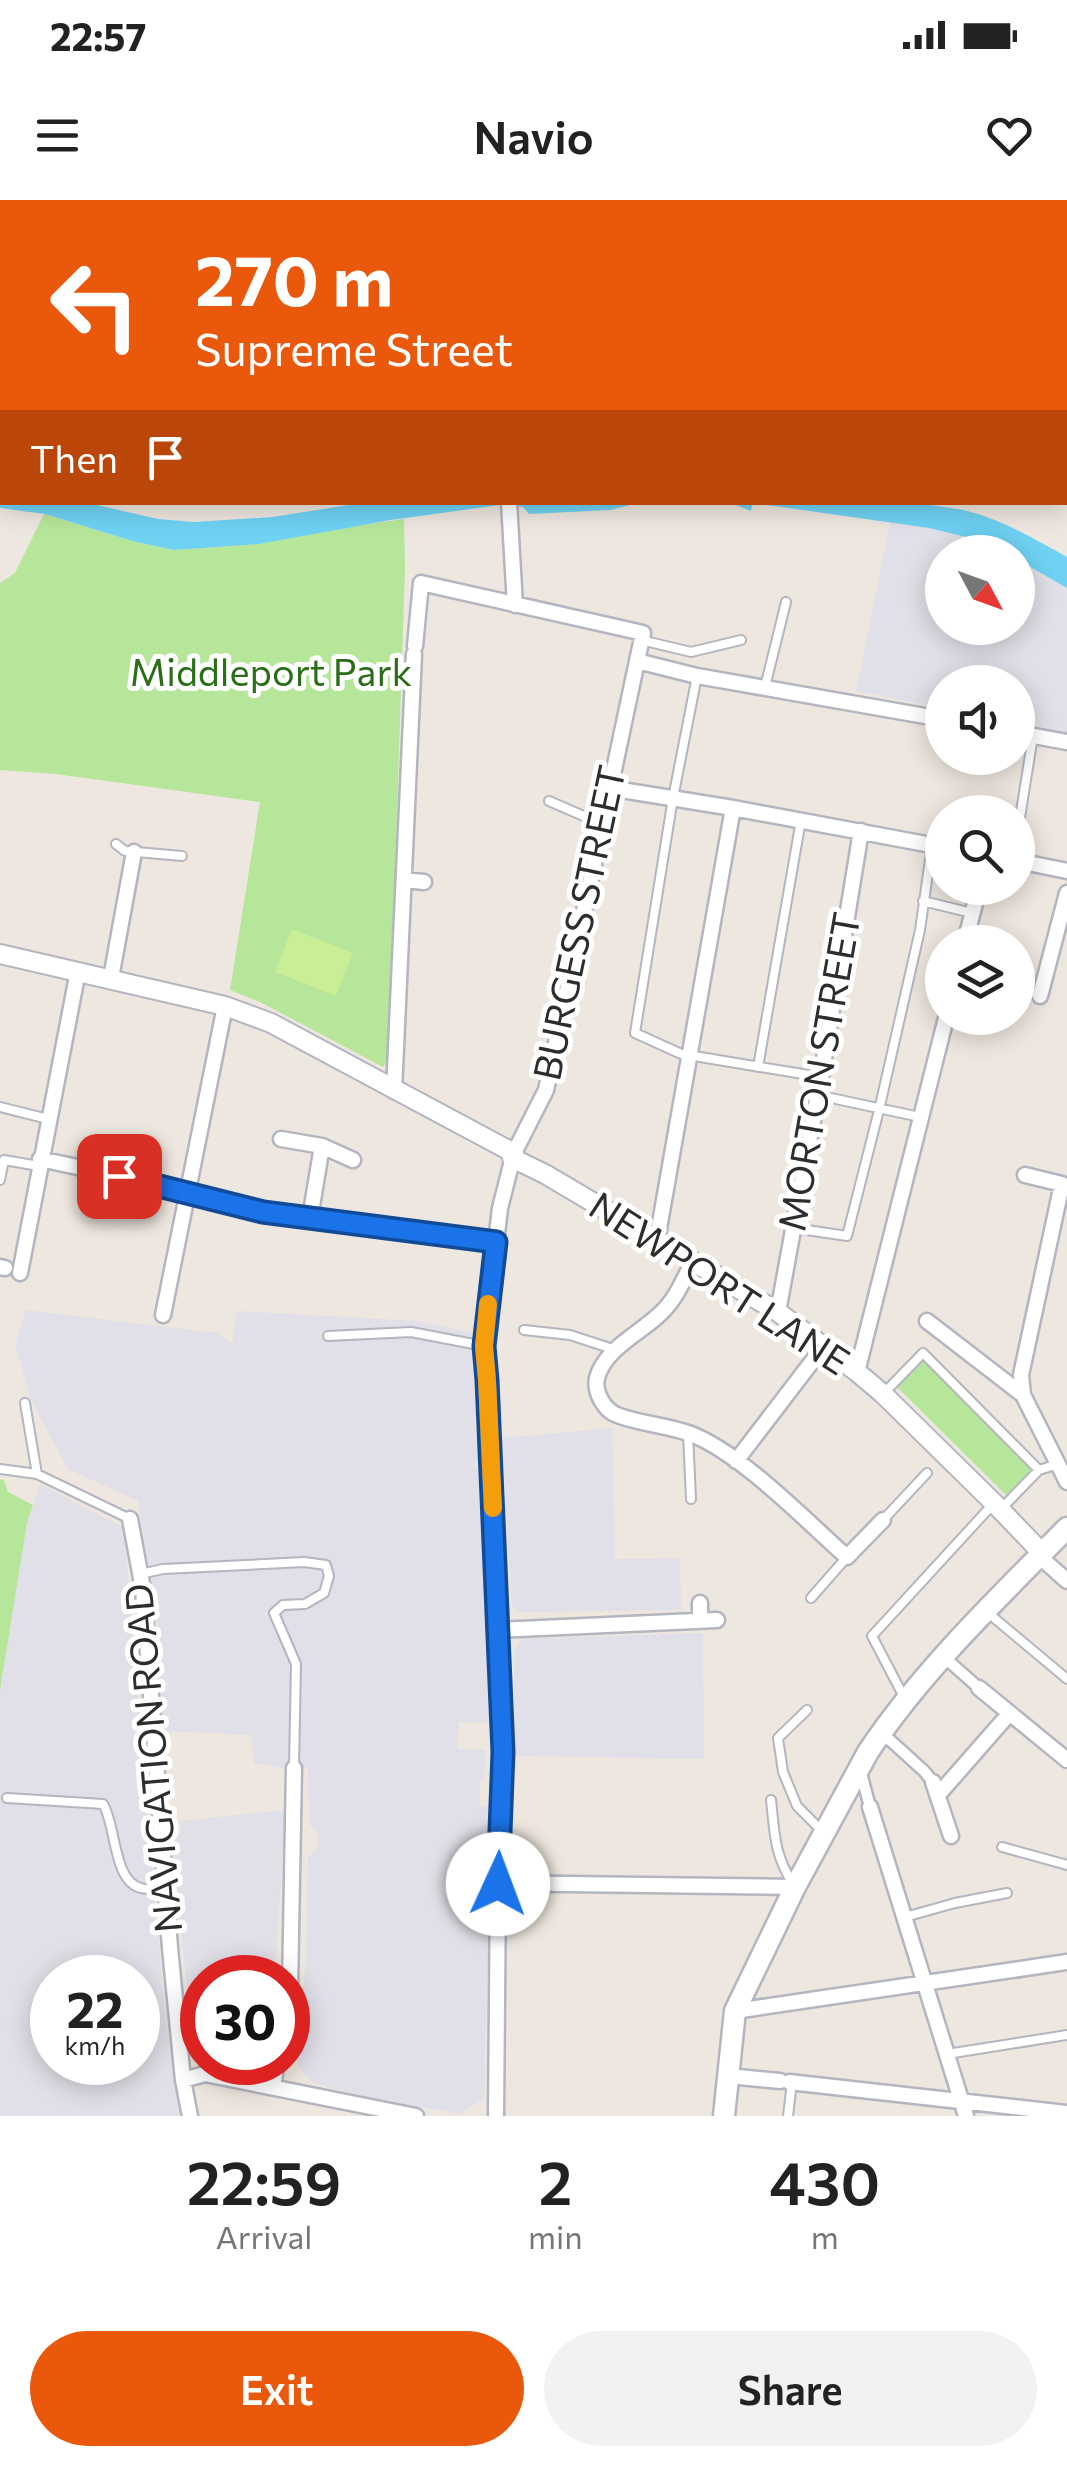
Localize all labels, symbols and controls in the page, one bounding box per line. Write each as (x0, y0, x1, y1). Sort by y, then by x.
text: 22:57 (50, 12, 146, 59)
icon: menu (30, 108, 85, 163)
text: Navio (473, 108, 594, 163)
icon: heart (982, 108, 1037, 163)
text: 270 m (195, 235, 393, 320)
icon: left (30, 240, 160, 370)
text: Supreme Street (195, 320, 513, 375)
icon: arrive (138, 430, 193, 485)
text: Then (30, 434, 118, 481)
north arrow (925, 535, 1035, 645)
map controls (925, 535, 1035, 1035)
park label: Middleport Park (130, 647, 412, 694)
button: sound (925, 665, 1035, 775)
street label: BURGESS STREET (521, 761, 634, 1084)
button: search (925, 795, 1035, 905)
street label: MORTON STREET (766, 909, 869, 1235)
button: layers (925, 925, 1035, 1035)
pin (77, 1134, 162, 1219)
icon: arrive (92, 1149, 147, 1204)
street label: NEWPORT LANE (582, 1180, 859, 1383)
street label: NAVIGATION ROAD (113, 1582, 190, 1935)
position arrow (446, 1832, 550, 1936)
speed limit sign: 30 (180, 1955, 310, 2085)
text: 22 (67, 1977, 123, 2038)
text: km/h (65, 2030, 125, 2060)
text: 22:59 (187, 2144, 341, 2217)
text: 2 (538, 2144, 572, 2217)
text: 430 (769, 2144, 880, 2217)
text: Arrival (216, 2216, 312, 2256)
text: min (528, 2216, 583, 2256)
text: m (811, 2216, 839, 2256)
button: Exit (30, 2331, 524, 2446)
button: Share (544, 2331, 1037, 2446)

